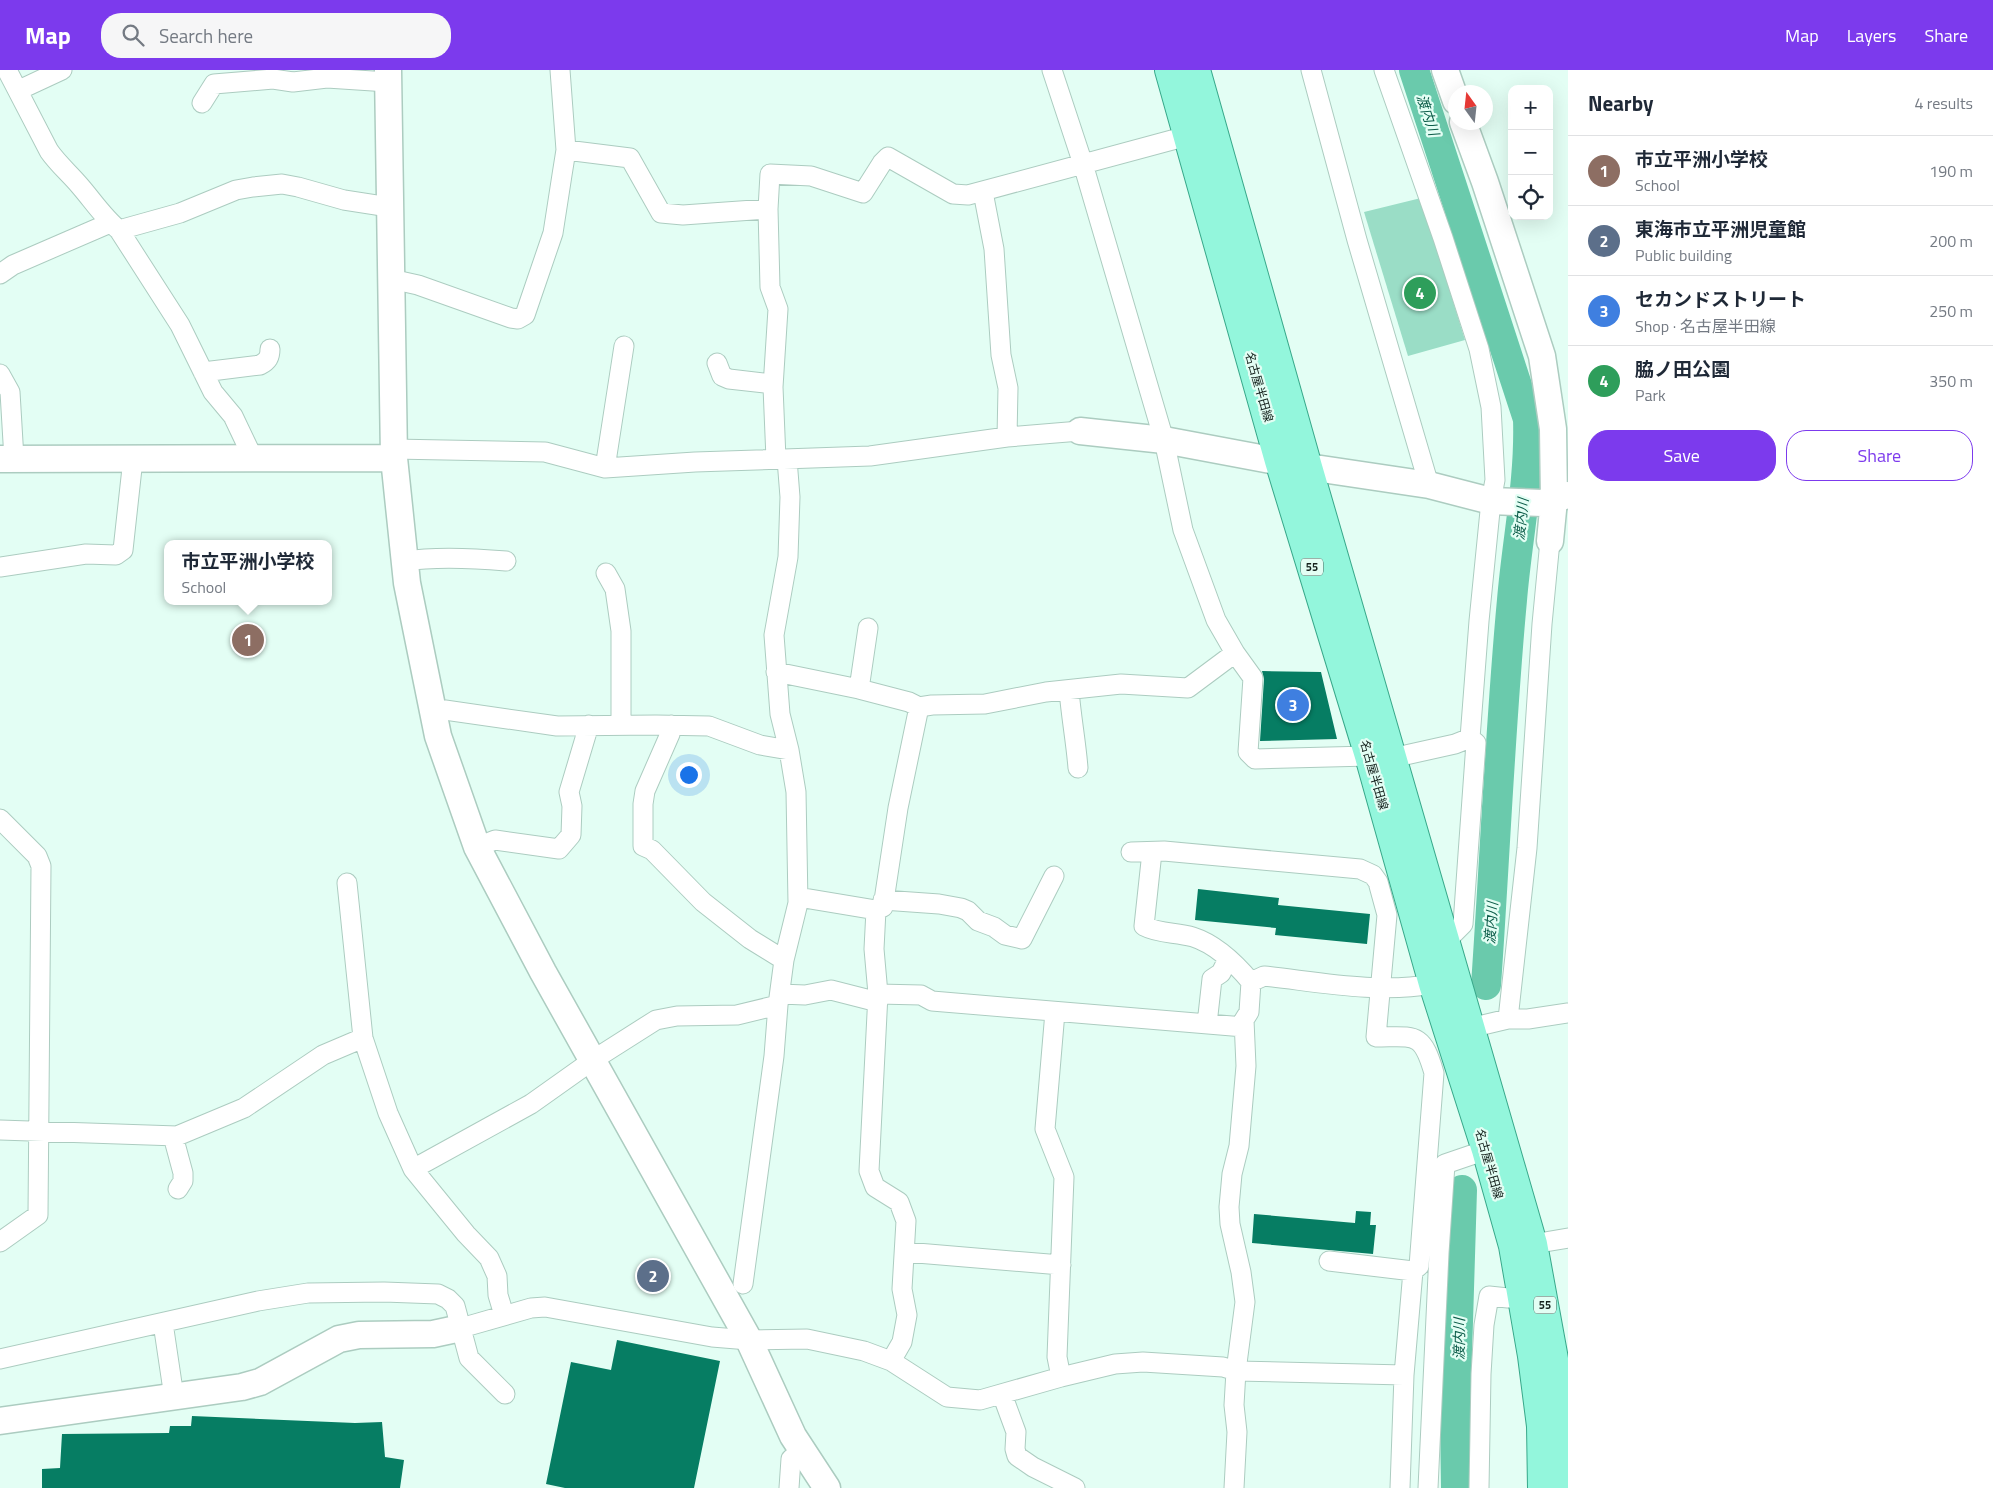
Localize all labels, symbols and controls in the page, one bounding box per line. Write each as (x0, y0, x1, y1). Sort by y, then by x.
search box (101, 13, 451, 58)
text: Map (25, 17, 71, 53)
icon: search (119, 21, 147, 49)
text: Search here (159, 21, 253, 50)
text: Map (1785, 22, 1819, 49)
text: Layers (1847, 22, 1896, 49)
text: Share (1924, 22, 1968, 49)
north arrow (1448, 85, 1493, 130)
map controls (1508, 85, 1553, 220)
button: + (1508, 85, 1553, 130)
text: Nearby (1588, 87, 1653, 119)
text: 4 results (1914, 91, 1973, 115)
water label: 渡内川 (1412, 92, 1446, 140)
button: − (1508, 130, 1553, 175)
text: 市立平洲小学校 (1635, 144, 1768, 173)
text: 1 (1600, 159, 1608, 183)
text: 190 m (1929, 159, 1973, 183)
text: School (1635, 173, 1680, 197)
button: locate (1508, 175, 1553, 220)
text: 東海市立平洲児童館 (1635, 214, 1806, 243)
text: 2 (1600, 229, 1608, 253)
text: 200 m (1929, 229, 1973, 253)
text: Public building (1635, 243, 1732, 267)
pin: 4 (1404, 274, 1436, 312)
text: セカンドストリート (1635, 284, 1806, 313)
text: 3 (1600, 299, 1608, 323)
text: 250 m (1929, 299, 1973, 323)
text: Shop · 名古屋半田線 (1635, 314, 1776, 338)
street label: 名古屋半田線 (1240, 350, 1279, 424)
text: 脇ノ田公園 (1635, 354, 1730, 383)
text: 4 (1600, 369, 1608, 393)
text: 350 m (1929, 369, 1973, 393)
text: Park (1635, 383, 1666, 407)
button: Save (1588, 430, 1776, 481)
button: Share (1786, 430, 1973, 481)
water label: 渡内川 (1508, 495, 1533, 541)
popup (164, 540, 332, 605)
text: 市立平洲小学校 (181, 546, 315, 575)
road number: 55 (1301, 558, 1323, 576)
text: School (181, 575, 226, 599)
pin: 1 (232, 621, 264, 659)
pin: 3 (1277, 686, 1309, 724)
street label: 名古屋半田線 (1355, 738, 1394, 812)
your location (676, 762, 702, 788)
water label: 渡内川 (1479, 899, 1503, 945)
street label: 名古屋半田線 (1470, 1127, 1509, 1201)
pin: 2 (637, 1257, 669, 1295)
road number: 55 (1534, 1296, 1556, 1314)
water label: 渡内川 (1448, 1316, 1469, 1360)

